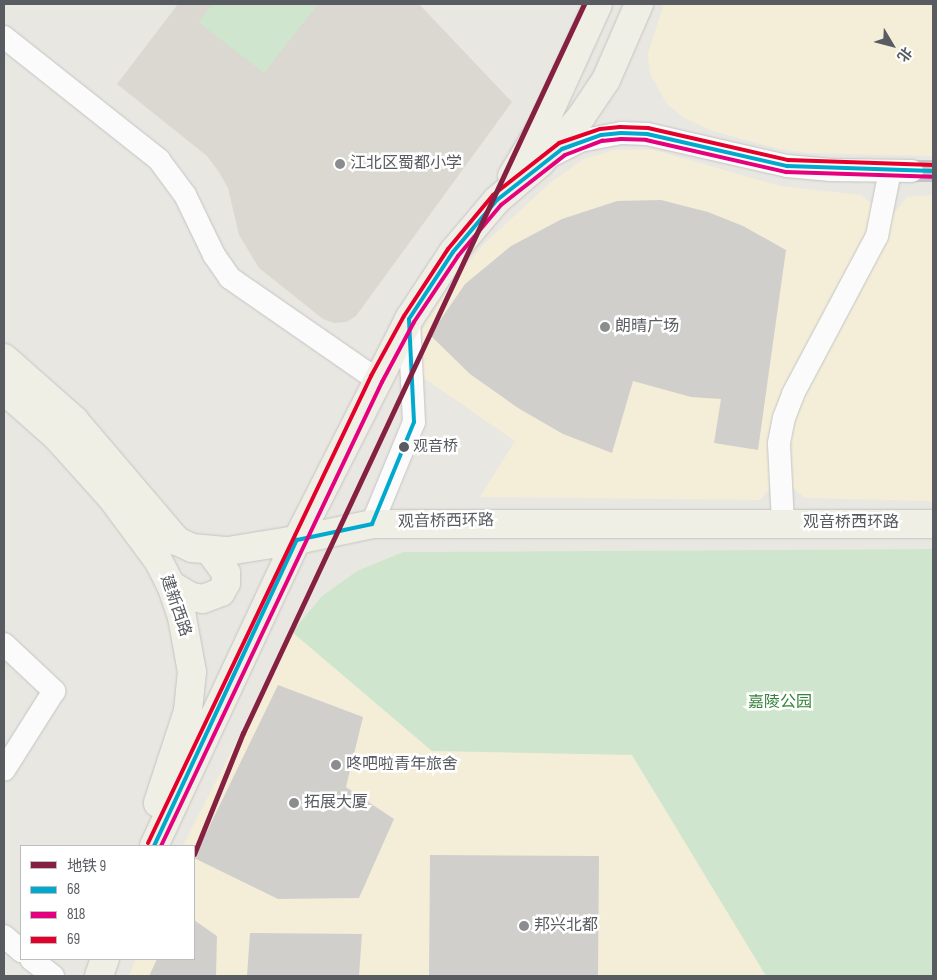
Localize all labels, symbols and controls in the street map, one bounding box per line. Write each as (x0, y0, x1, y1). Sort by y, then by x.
north arrow (867, 20, 917, 70)
text: 北 (893, 44, 915, 65)
place label: 江北区蜀都小学 (350, 154, 462, 174)
marker: 江北区蜀都小学 (334, 158, 346, 170)
place label: 朗晴广场 (615, 317, 679, 337)
marker: 朗晴广场 (599, 321, 611, 333)
place label: 观音桥 (413, 438, 458, 456)
marker: 观音桥 (399, 442, 409, 452)
street label: 观音桥西环路 (398, 512, 494, 532)
street label: 观音桥西环路 (803, 513, 899, 533)
street label: 建新西路 (156, 573, 194, 639)
park label: 嘉陵公园 (748, 693, 812, 713)
place label: 咚吧啦青年旅舍 (346, 755, 458, 775)
marker: 咚吧啦青年旅舍 (330, 759, 342, 771)
place label: 拓展大厦 (304, 793, 368, 813)
marker: 拓展大厦 (288, 797, 300, 809)
legend (20, 845, 195, 960)
text: 地铁 9 (67, 857, 106, 876)
text: 68 (67, 880, 80, 899)
text: 818 (67, 905, 85, 924)
place label: 邦兴北都 (534, 916, 598, 936)
marker: 邦兴北都 (518, 920, 530, 932)
text: 69 (67, 930, 80, 949)

